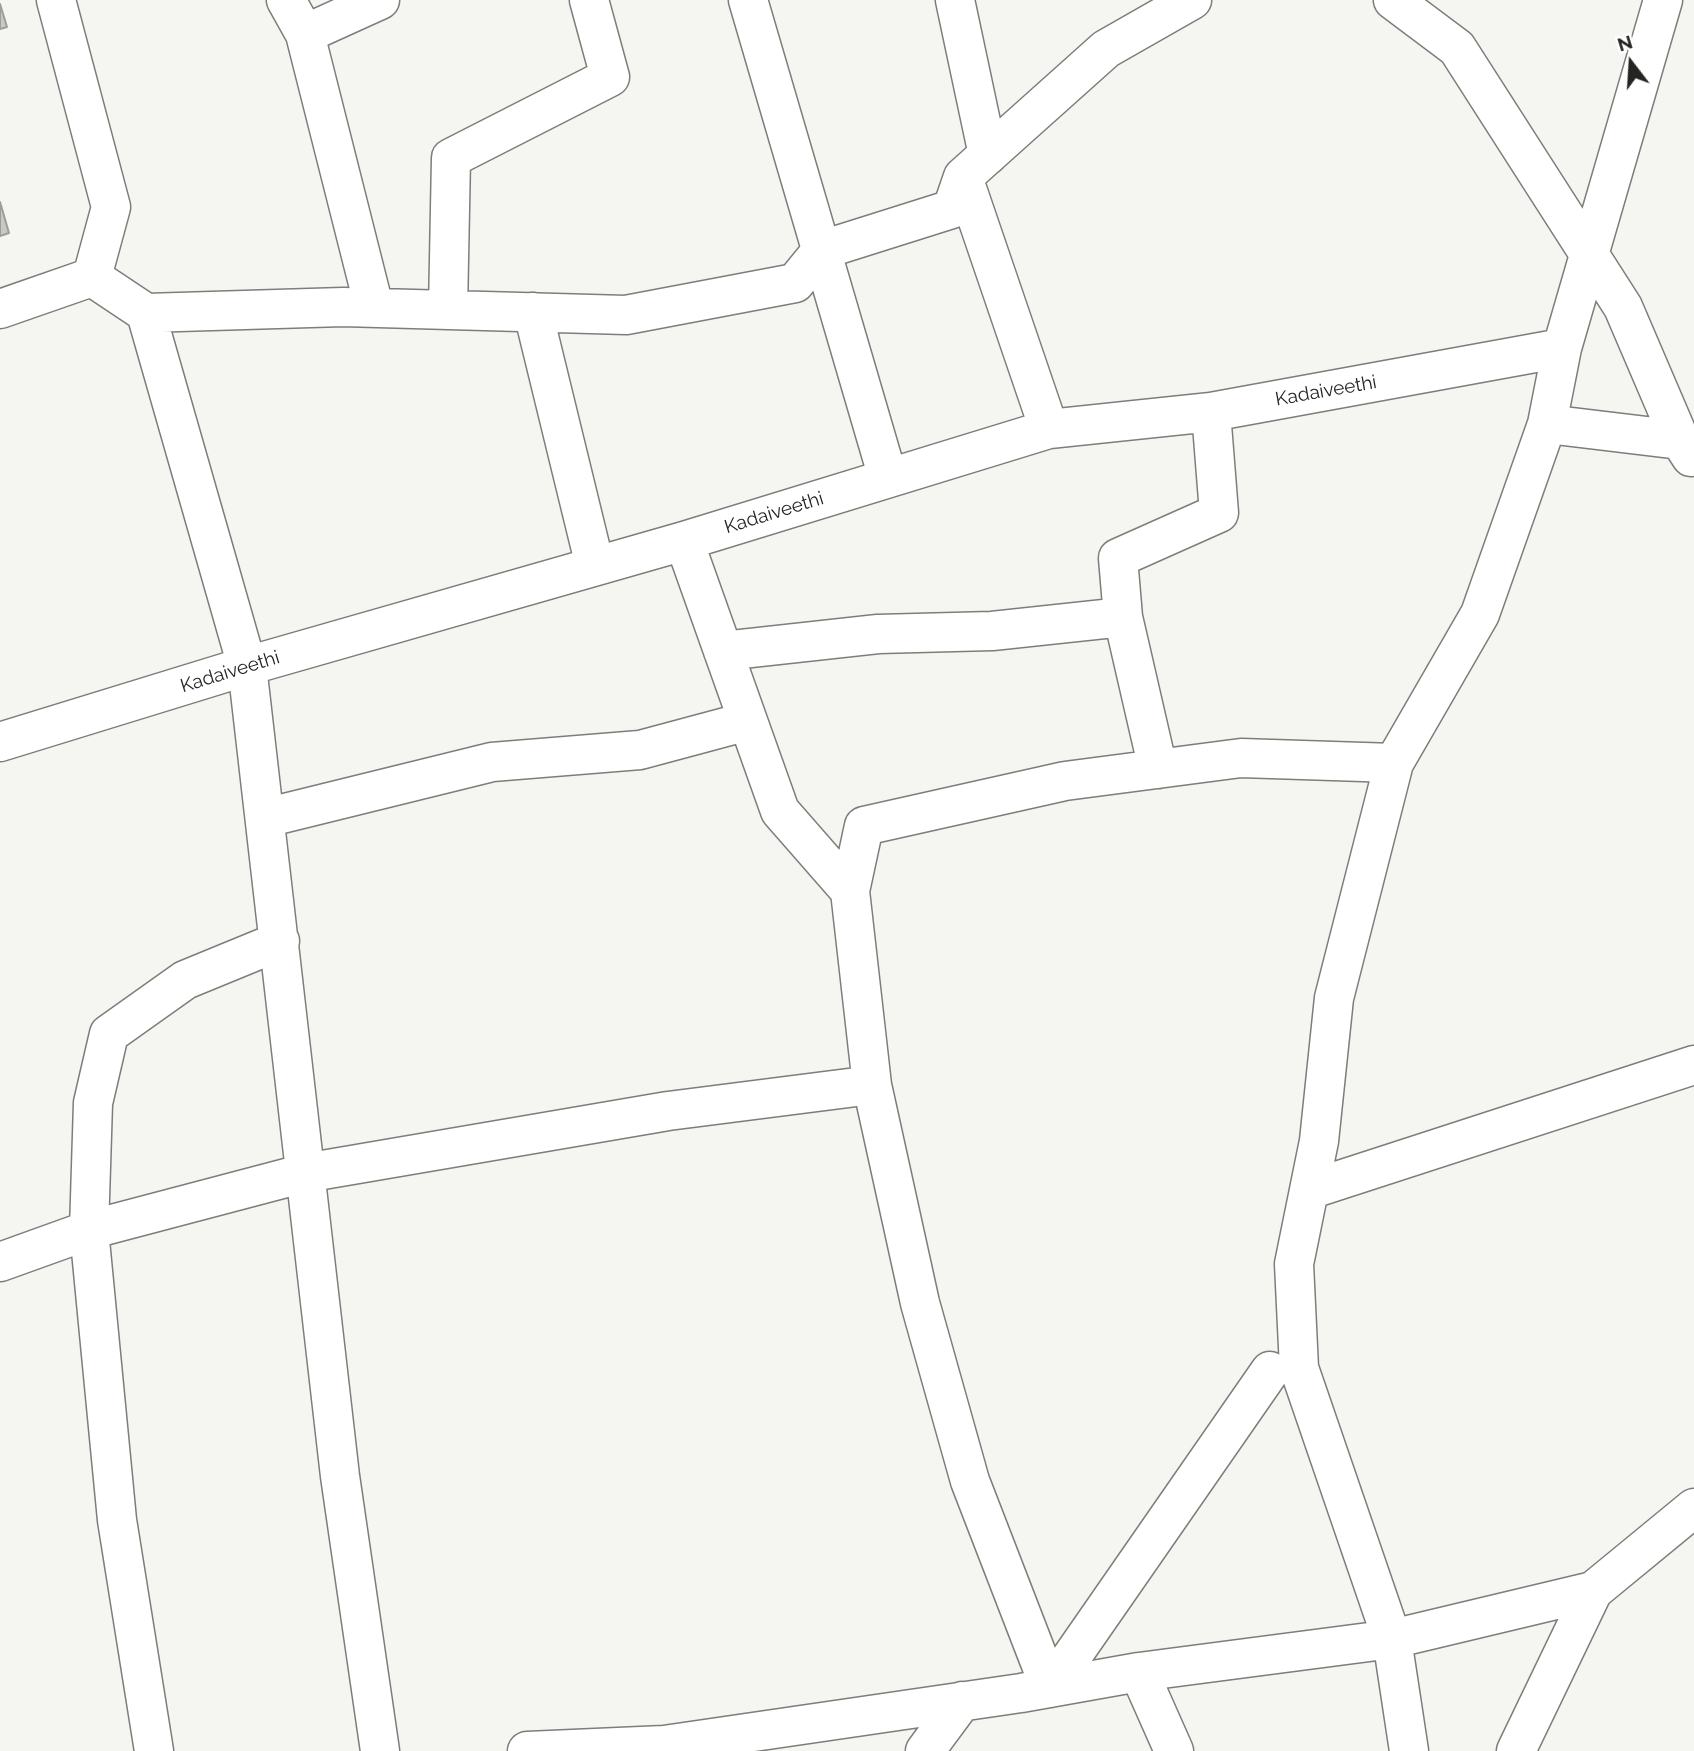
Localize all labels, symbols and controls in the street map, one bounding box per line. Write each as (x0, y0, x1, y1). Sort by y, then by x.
north arrow (1596, 28, 1666, 98)
text: N (1615, 30, 1635, 56)
street label: Kadaiveethi (1274, 371, 1378, 411)
street label: Kadaiveethi (722, 487, 826, 539)
street label: Kadaiveethi (178, 646, 282, 698)

